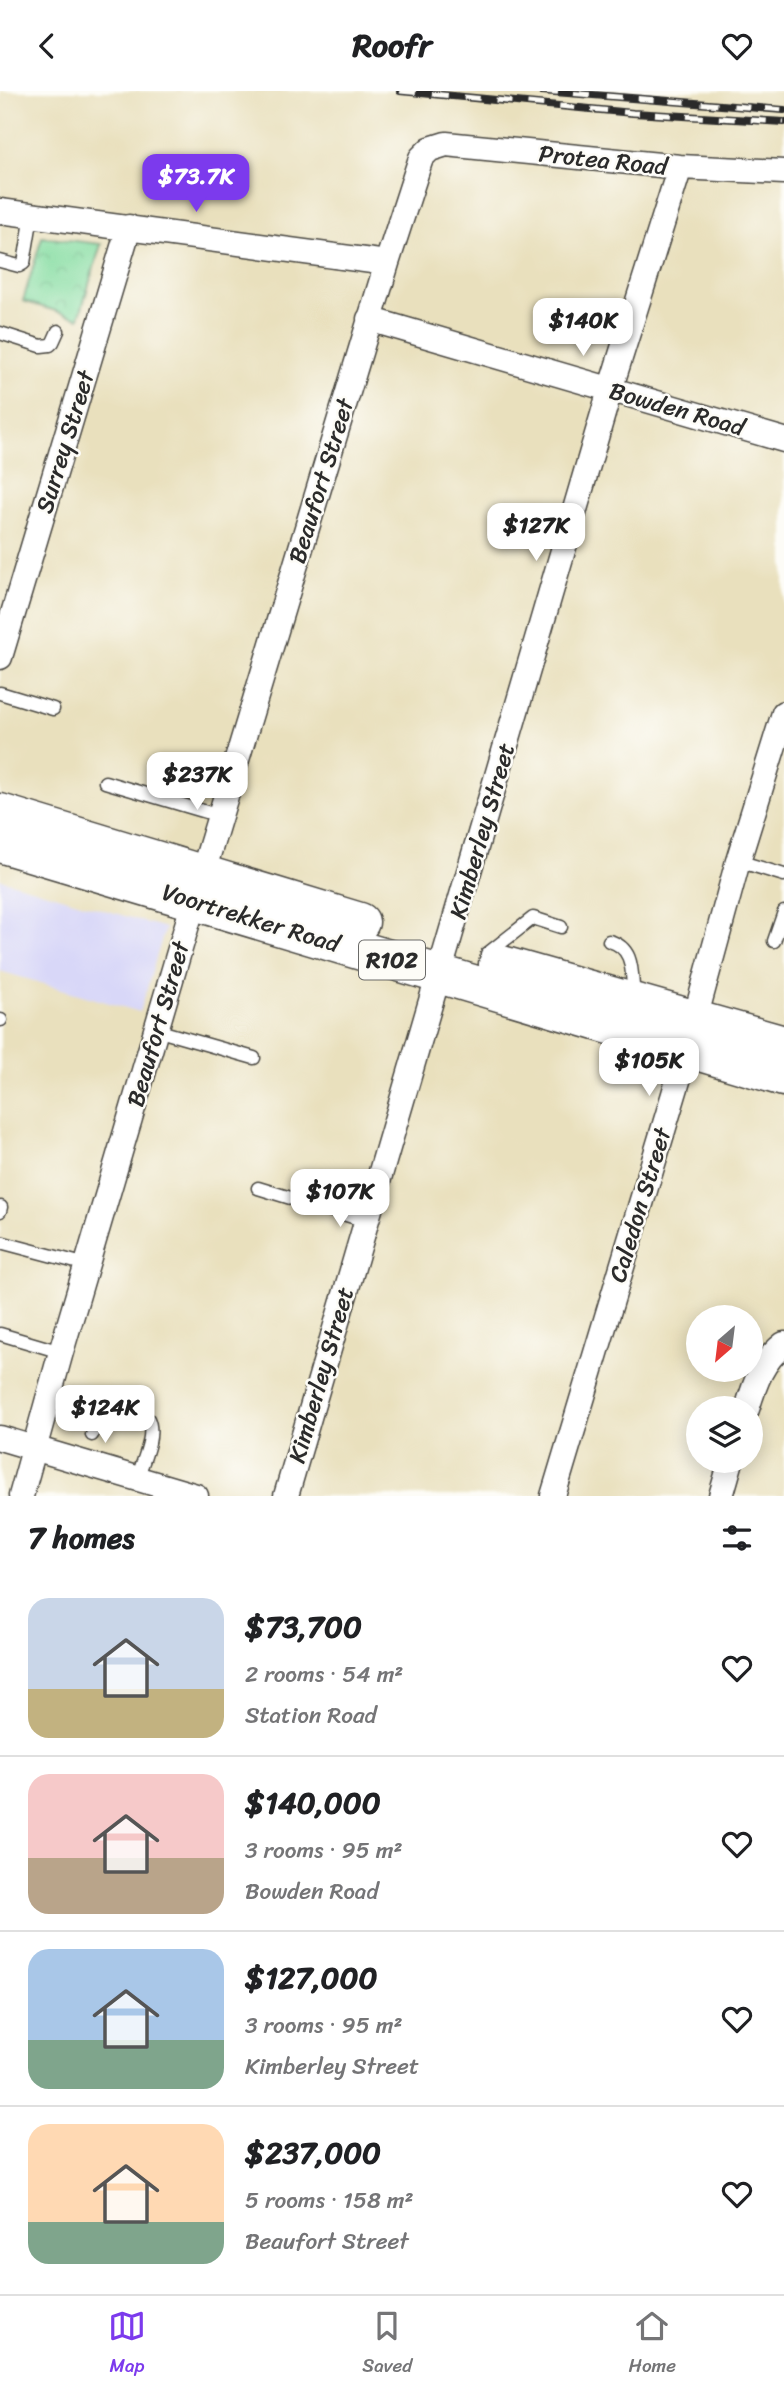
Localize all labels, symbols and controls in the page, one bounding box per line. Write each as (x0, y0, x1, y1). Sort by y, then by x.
text: Roofr (352, 17, 432, 74)
icon: back (28, 27, 66, 65)
icon: heart (718, 27, 756, 65)
street label: Protea Road (537, 132, 672, 188)
pin: $73.7K (139, 155, 253, 214)
text: $73.7K (158, 156, 234, 197)
pin: $140K (534, 299, 632, 358)
text: $140K (549, 300, 617, 341)
street label: Surrey Street (23, 364, 107, 519)
street label: Bowden Road (604, 370, 752, 449)
street label: Beaufort Street (276, 392, 366, 569)
pin: $127K (487, 503, 585, 563)
text: $127K (503, 505, 569, 546)
street label: Kimberley Street (437, 738, 527, 924)
pin: $237K (148, 753, 246, 812)
text: $237K (163, 754, 231, 795)
street label: Voortrekker Road (157, 871, 347, 966)
street label: Beaufort Street (114, 935, 202, 1112)
road number: R102 (359, 940, 425, 979)
pin: $105K (600, 1039, 698, 1098)
text: $105K (615, 1040, 683, 1081)
street label: Caledon Street (597, 1121, 684, 1288)
pin: $107K (291, 1169, 389, 1229)
text: $107K (307, 1171, 374, 1212)
street label: Kimberley Street (276, 1282, 366, 1468)
north arrow (686, 1305, 763, 1383)
map controls (686, 1305, 763, 1473)
pin: $124K (56, 1385, 154, 1445)
text: $124K (72, 1387, 138, 1428)
button: layers (686, 1396, 763, 1473)
text: 7 homes (28, 1511, 135, 1565)
icon: filters (718, 1519, 756, 1557)
text: $73,700 (245, 1600, 362, 1654)
icon: home (84, 1626, 168, 1710)
icon: heart (718, 1649, 756, 1687)
text: 2 rooms · 54 m² (245, 1654, 403, 1695)
text: Station Road (245, 1695, 377, 1736)
text: $140,000 (245, 1776, 381, 1830)
icon: home (84, 1802, 168, 1886)
icon: heart (718, 1825, 756, 1863)
text: 3 rooms · 95 m² (245, 1830, 402, 1871)
text: Bowden Road (245, 1871, 379, 1912)
text: $127,000 (245, 1951, 377, 2005)
icon: home (84, 1977, 168, 2061)
icon: heart (718, 2000, 756, 2038)
text: 3 rooms · 95 m² (245, 2005, 402, 2046)
text: Kimberley Street (245, 2046, 419, 2087)
text: $237,000 (245, 2126, 381, 2180)
icon: home (84, 2152, 168, 2236)
icon: heart (718, 2175, 756, 2213)
text: 5 rooms · 158 m² (245, 2180, 414, 2221)
text: Beaufort Street (245, 2221, 409, 2262)
tab: Map (108, 2307, 146, 2382)
tab: Saved (362, 2307, 412, 2382)
tab: Home (628, 2307, 676, 2382)

